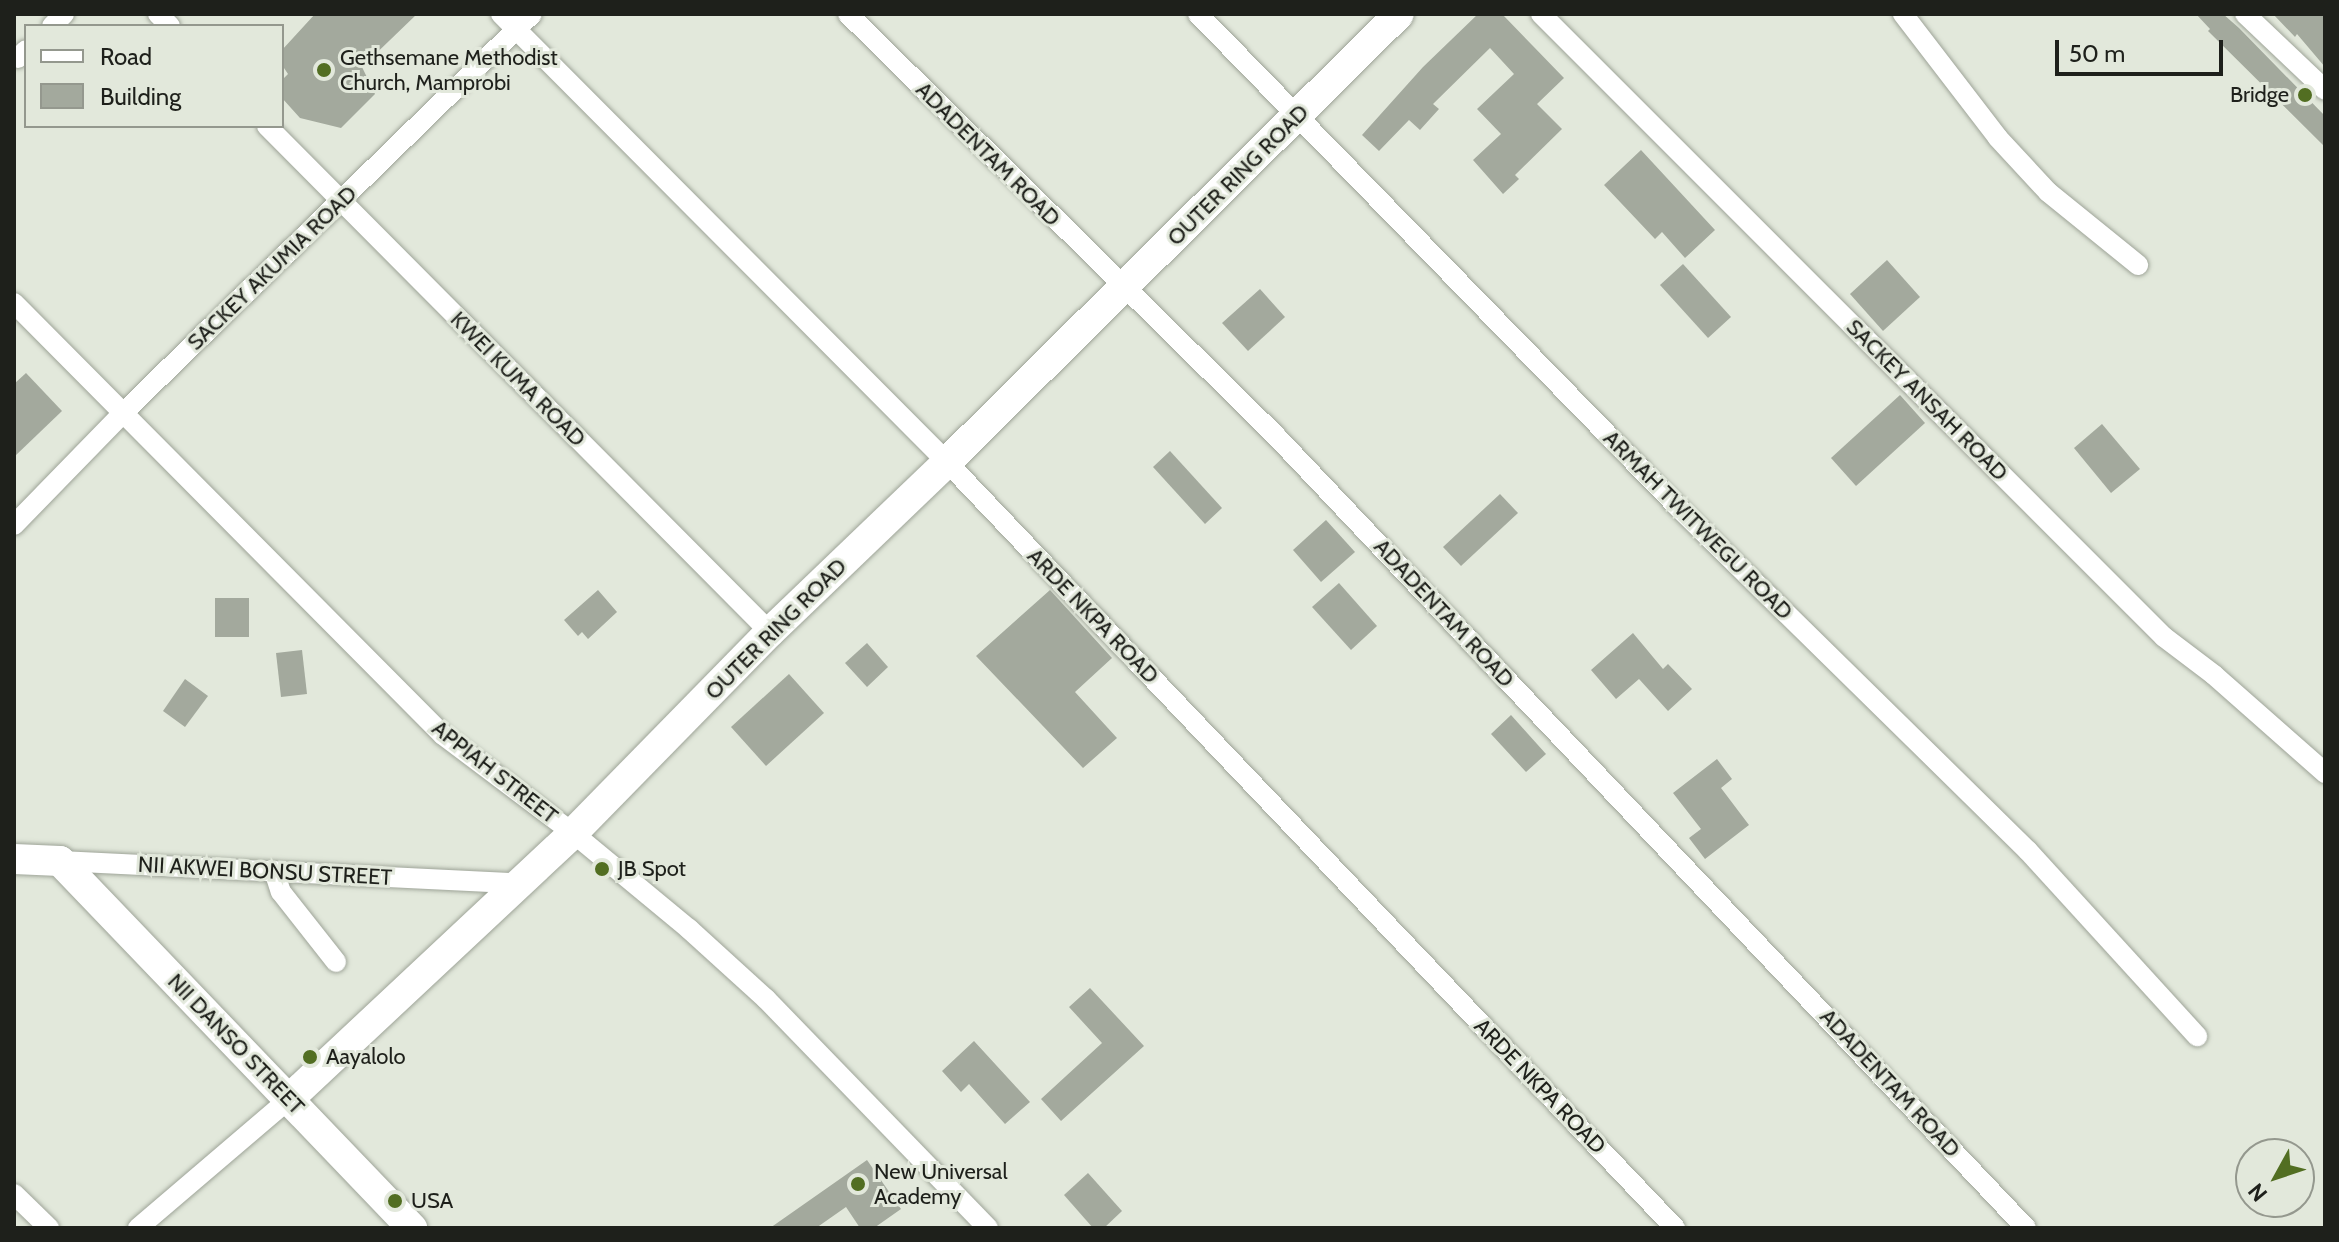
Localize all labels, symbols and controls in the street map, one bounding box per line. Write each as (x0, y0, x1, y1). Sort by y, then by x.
legend (24, 24, 284, 128)
scale bar (2059, 24, 2227, 74)
text: 50 m (2069, 39, 2125, 68)
text: Road (100, 42, 152, 71)
place label: Gethsemane Methodist Church, Mamprobi (340, 44, 558, 96)
marker: Gethsemane Methodist Church, Mamprobi (315, 61, 333, 79)
street label: ADADENTAM ROAD (910, 76, 1066, 232)
text: Building (100, 82, 181, 111)
place label: Bridge (2230, 82, 2289, 108)
marker: Bridge (2296, 86, 2314, 104)
street label: OUTER RING ROAD (1162, 99, 1314, 251)
street label: SACKEY AKUMIA ROAD (182, 180, 362, 356)
street label: KWEI KUMA ROAD (445, 306, 591, 452)
street label: SACKEY ANSAH ROAD (1841, 314, 2013, 486)
street label: ARMAH TWITWEGU ROAD (1598, 425, 1798, 625)
street label: ADADENTAM ROAD (1369, 533, 1519, 693)
street label: ARDE NKPA ROAD (1022, 543, 1164, 689)
street label: OUTER RING ROAD (700, 553, 852, 705)
street label: APPIAH STREET (427, 715, 563, 829)
street label: NII AKWEI BONSU STREET (137, 851, 393, 891)
place label: JB Spot (618, 856, 686, 882)
marker: JB Spot (593, 860, 611, 878)
street label: NII DANSO STREET (162, 968, 310, 1120)
street label: ADADENTAM ROAD (1815, 1003, 1965, 1163)
street label: ARDE NKPA ROAD (1469, 1013, 1611, 1159)
place label: Aayalolo (326, 1044, 406, 1070)
marker: Aayalolo (301, 1048, 319, 1066)
north arrow (2235, 1138, 2315, 1218)
place label: New Universal Academy (874, 1158, 1008, 1210)
marker: New Universal Academy (849, 1175, 867, 1193)
text: N (2242, 1178, 2273, 1207)
place label: USA (411, 1188, 453, 1214)
marker: USA (386, 1192, 404, 1210)

